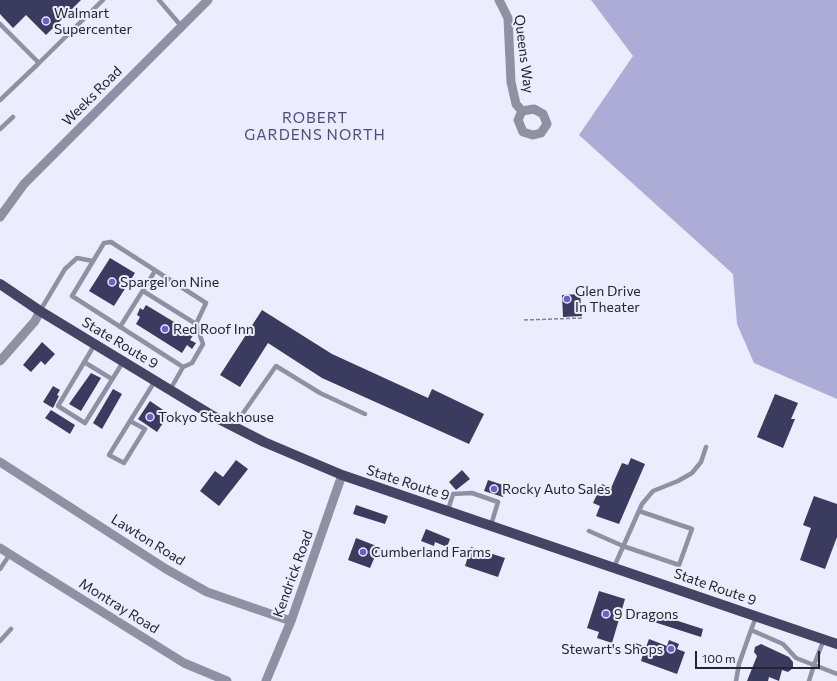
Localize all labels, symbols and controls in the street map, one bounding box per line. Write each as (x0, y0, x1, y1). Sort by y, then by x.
place label: Walmart Supercenter (54, 5, 132, 38)
street label: Queens Way (511, 14, 537, 94)
marker: Walmart Supercenter (41, 16, 51, 26)
street label: Weeks Road (59, 63, 125, 129)
district label: ROBERT GARDENS NORTH (244, 109, 386, 144)
place label: Spargel on Nine (120, 274, 219, 290)
marker: Spargel on Nine (107, 277, 117, 287)
place label: Glen Drive In Theater (575, 283, 641, 316)
marker: Glen Drive In Theater (562, 294, 572, 304)
street label: State Route 9 (79, 314, 161, 372)
place label: Red Roof Inn (173, 321, 254, 337)
marker: Red Roof Inn (160, 324, 170, 334)
place label: Tokyo Steakhouse (158, 409, 274, 425)
marker: Tokyo Steakhouse (145, 412, 155, 422)
street label: State Route 9 (364, 462, 452, 504)
place label: Rocky Auto Sales (502, 481, 611, 497)
marker: Rocky Auto Sales (489, 484, 499, 494)
street label: Lawton Road (108, 511, 188, 569)
street label: Kendrick Road (269, 528, 317, 620)
place label: Cumberland Farms (371, 544, 491, 560)
marker: Cumberland Farms (358, 547, 368, 557)
street label: State Route 9 (672, 565, 758, 609)
street label: Montray Road (76, 575, 162, 637)
place label: 9 Dragons (614, 606, 678, 622)
marker: 9 Dragons (601, 609, 611, 619)
place label: Stewart's Shops (561, 641, 663, 657)
scale bar (697, 643, 822, 669)
marker: Stewart's Shops (666, 644, 676, 654)
text: 100 m (702, 651, 736, 665)

